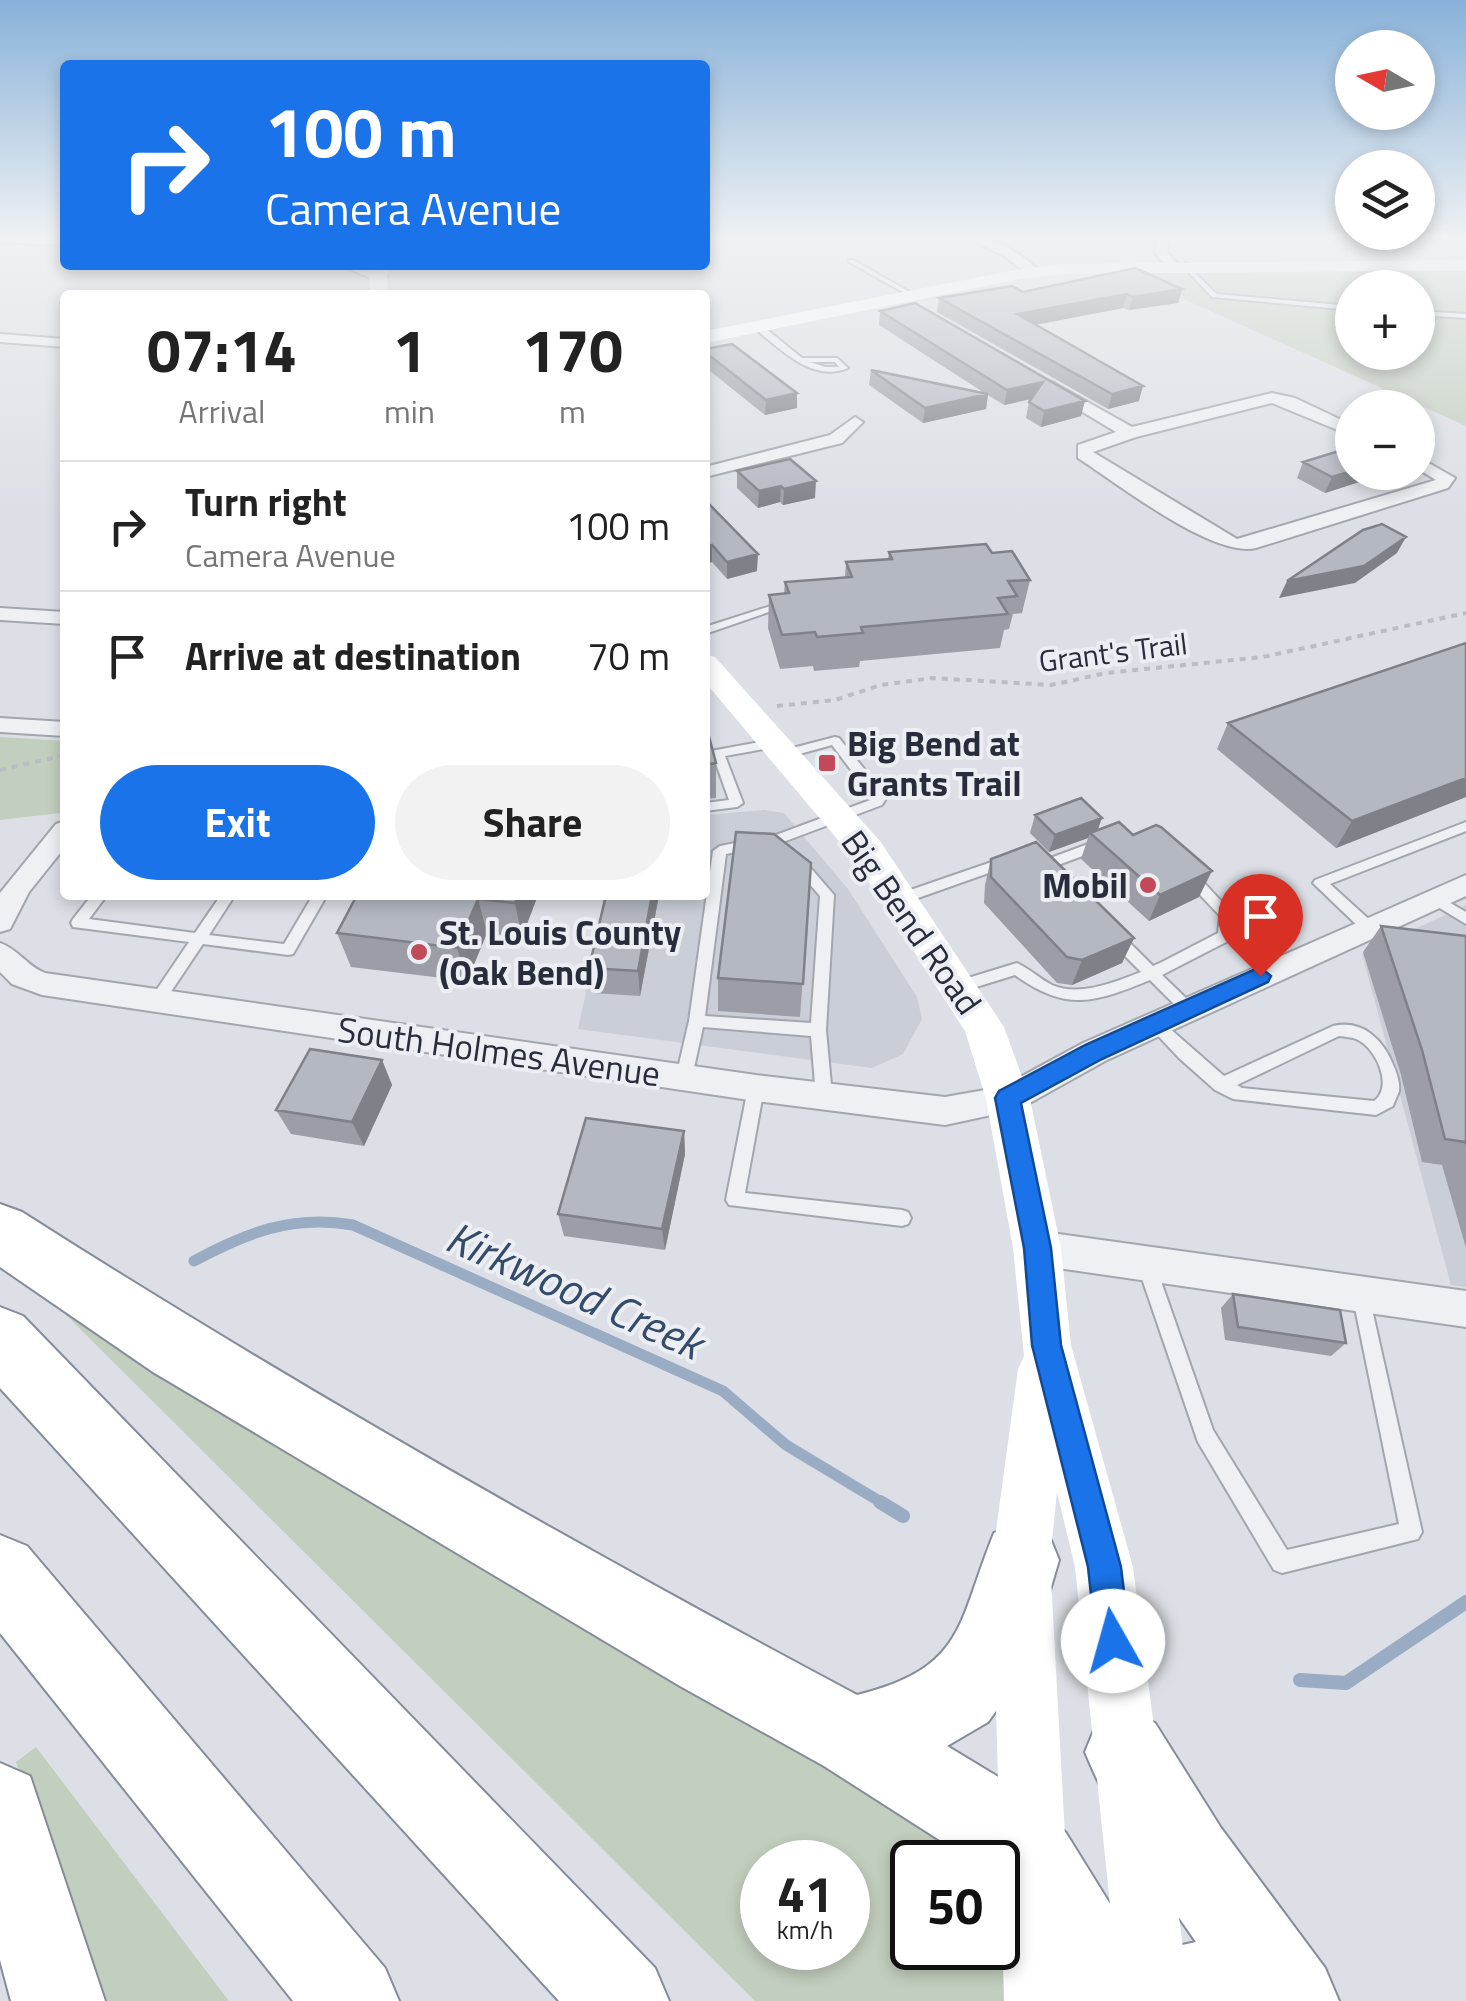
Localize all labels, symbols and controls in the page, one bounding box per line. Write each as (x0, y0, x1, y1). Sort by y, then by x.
north arrow (1335, 30, 1435, 130)
map controls (1335, 30, 1435, 490)
text: 100 m (265, 78, 457, 184)
icon: right (100, 100, 230, 230)
button: layers (1335, 150, 1435, 250)
text: Camera Avenue (265, 174, 561, 242)
button: + (1335, 270, 1435, 370)
text: 07:14 (147, 304, 297, 395)
text: 1 (393, 304, 426, 395)
text: 170 (522, 304, 623, 395)
text: Arrival (179, 387, 265, 435)
text: min (384, 387, 435, 435)
text: m (559, 387, 586, 435)
button: − (1335, 390, 1435, 490)
text: Turn right (185, 473, 347, 531)
text: 100 m (566, 497, 670, 555)
icon: right (100, 499, 155, 554)
text: Camera Avenue (185, 531, 396, 579)
street label: Grant's Trail (1036, 620, 1190, 684)
text: Arrive at destination (185, 627, 521, 685)
text: 70 m (587, 627, 670, 685)
icon: arrive (100, 629, 155, 684)
place label: Big Bend at Grants Trail (847, 716, 1022, 810)
marker: Big Bend at Grants Trail (816, 752, 838, 774)
button: Exit (100, 765, 375, 880)
button: Share (395, 765, 670, 880)
street label: Big Bend Road (828, 818, 996, 1026)
place label: Mobil (1042, 858, 1128, 912)
marker: Mobil (1137, 874, 1159, 896)
pin (1218, 874, 1303, 977)
icon: arrive (1233, 889, 1288, 944)
place label: St. Louis County (Oak Bend) (439, 905, 681, 999)
marker: St. Louis County (Oak Bend) (408, 941, 430, 963)
street label: South Holmes Avenue (334, 1002, 664, 1100)
water label: Kirkwood Creek (436, 1202, 719, 1378)
position arrow (1061, 1589, 1165, 1693)
speed limit sign: 50 (890, 1840, 1020, 1970)
text: 41 (777, 1855, 833, 1931)
text: km/h (777, 1911, 833, 1949)

